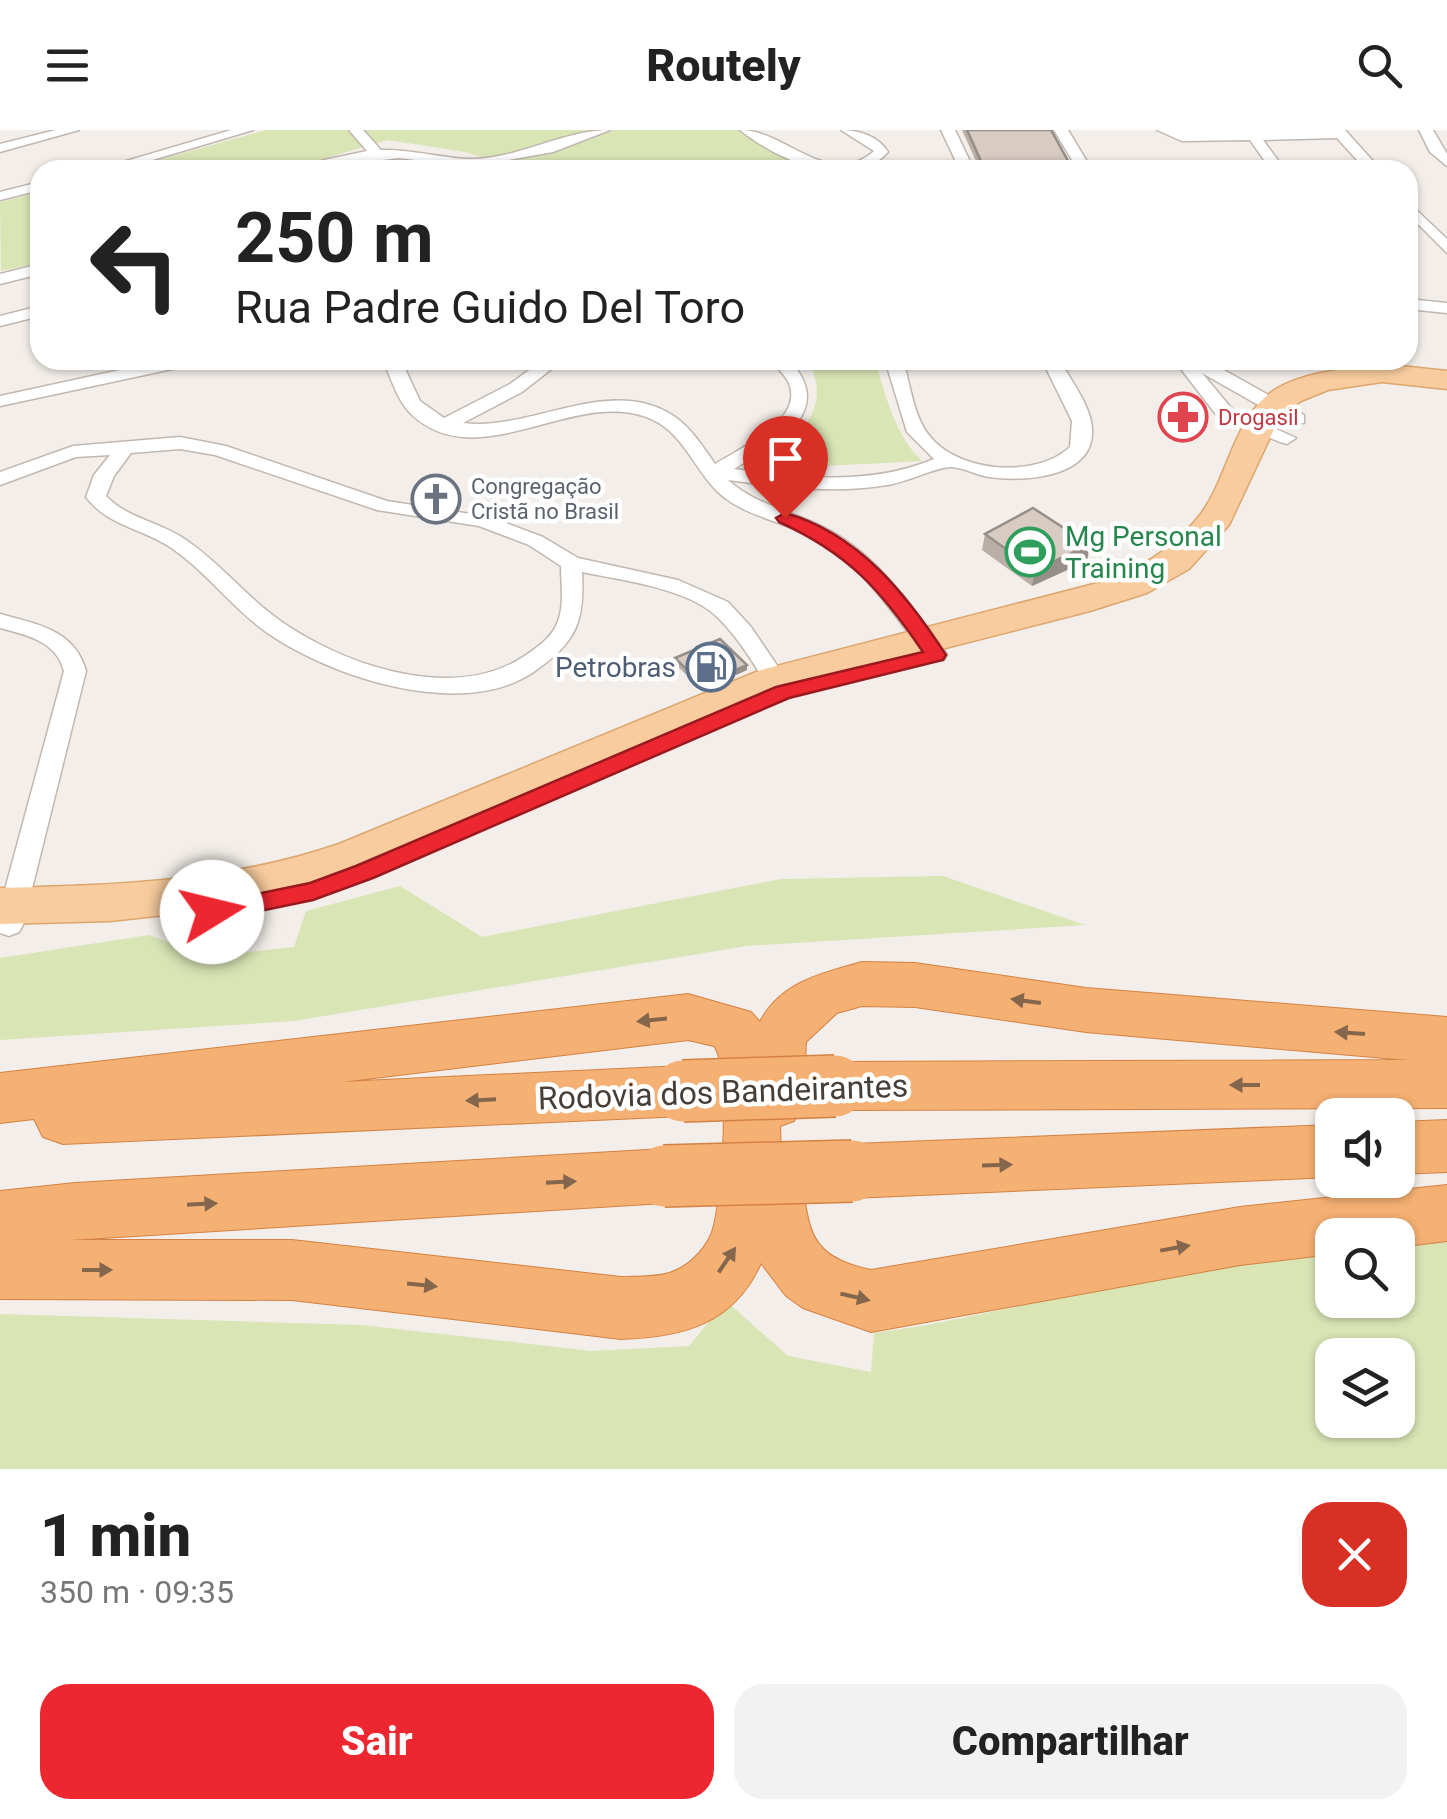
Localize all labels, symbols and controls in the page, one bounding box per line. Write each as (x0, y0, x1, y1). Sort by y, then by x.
icon: menu (40, 38, 95, 93)
icon: search (1352, 38, 1407, 93)
text: Routely (646, 39, 801, 92)
text: 250 m (235, 197, 434, 279)
icon: left (70, 200, 200, 330)
text: Rua Padre Guido Del Toro (235, 281, 745, 334)
pharmacy icon: Drogasil (1157, 391, 1209, 443)
place label: Drogasil (1218, 405, 1299, 430)
pin (743, 416, 828, 519)
icon: arrive (758, 431, 813, 486)
church icon: Congregação Cristã no Brasil (410, 473, 462, 525)
place label: Congregação Cristã no Brasil (471, 474, 619, 524)
place label: Mg Personal Training (1065, 520, 1222, 585)
sports icon: Mg Personal Training (1004, 526, 1056, 578)
fuel station icon: Petrobras (685, 641, 737, 693)
place label: Petrobras (555, 651, 676, 684)
position arrow (160, 860, 264, 964)
one-way arrow (1010, 993, 1042, 1009)
one-way arrow (636, 1012, 668, 1028)
one-way arrow (1333, 1025, 1365, 1041)
street label: Rodovia dos Bandeirantes (537, 1067, 909, 1117)
one-way arrow (1228, 1077, 1260, 1093)
one-way arrow (465, 1092, 497, 1108)
map controls (1315, 1098, 1415, 1438)
button: sound (1315, 1098, 1415, 1198)
one-way arrow (981, 1157, 1013, 1173)
one-way arrow (546, 1174, 578, 1190)
one-way arrow (186, 1196, 218, 1212)
button: search (1315, 1218, 1415, 1318)
one-way arrow (1159, 1239, 1190, 1255)
one-way arrow (718, 1247, 736, 1274)
one-way arrow (82, 1262, 114, 1278)
one-way arrow (406, 1277, 438, 1293)
one-way arrow (840, 1290, 871, 1305)
button: layers (1315, 1338, 1415, 1438)
text: 1 min (40, 1500, 191, 1571)
button: close (1302, 1502, 1407, 1607)
text: 350 m · 09:35 (40, 1573, 234, 1611)
button: Sair (40, 1684, 714, 1799)
button: Compartilhar (734, 1684, 1407, 1799)

